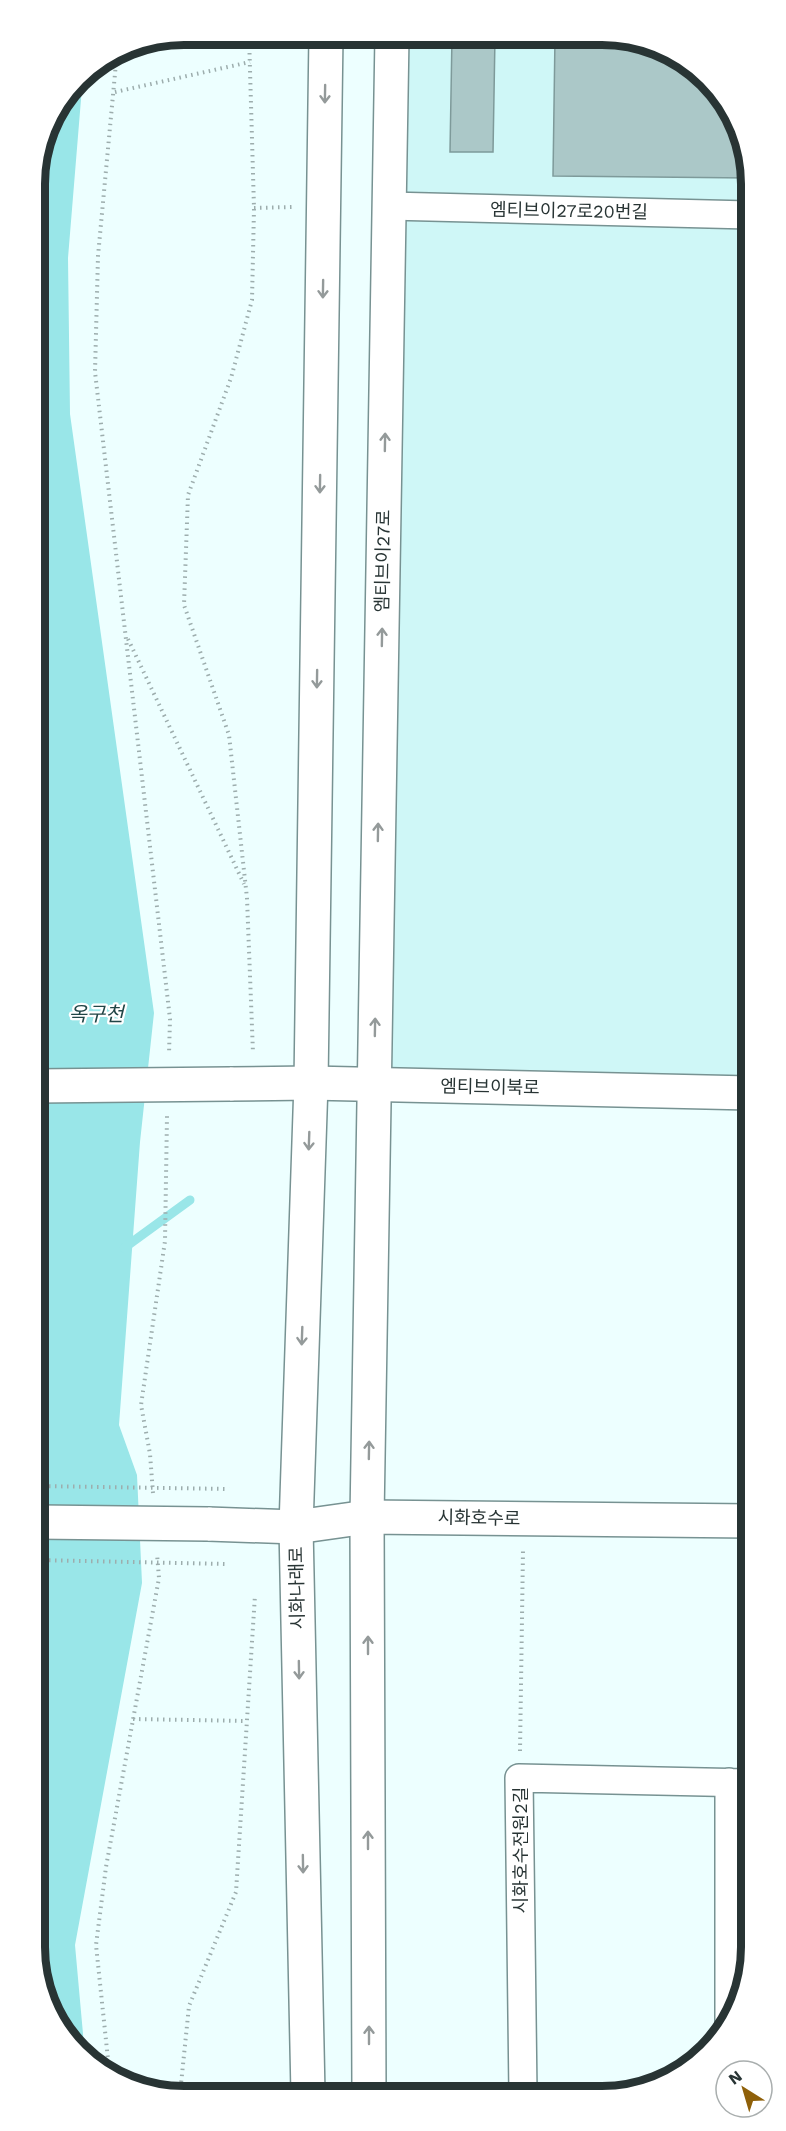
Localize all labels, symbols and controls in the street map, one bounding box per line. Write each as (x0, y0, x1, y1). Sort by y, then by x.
one-way arrow (319, 83, 331, 103)
street label: 엠티브이27로20번길 (490, 199, 648, 222)
one-way arrow (317, 278, 328, 298)
one-way arrow (379, 432, 391, 452)
one-way arrow (314, 473, 326, 493)
street label: 엠티브이27로 (371, 509, 394, 613)
one-way arrow (376, 627, 388, 647)
one-way arrow (311, 668, 323, 688)
one-way arrow (373, 822, 384, 842)
water label: 옥구천 (68, 1002, 126, 1026)
one-way arrow (369, 1017, 381, 1037)
street label: 엠티브이북로 (440, 1075, 540, 1098)
one-way arrow (304, 1131, 315, 1151)
one-way arrow (297, 1326, 308, 1346)
one-way arrow (363, 1441, 374, 1461)
street label: 시화호수로 (437, 1506, 521, 1529)
street label: 시화나래로 (285, 1546, 308, 1630)
one-way arrow (362, 1636, 374, 1656)
one-way arrow (293, 1659, 304, 1679)
street label: 시화호수전원2길 (510, 1787, 531, 1913)
one-way arrow (362, 1831, 374, 1851)
one-way arrow (297, 1854, 309, 1874)
one-way arrow (363, 2026, 375, 2046)
north arrow (714, 2059, 774, 2119)
text: N (725, 2066, 746, 2089)

